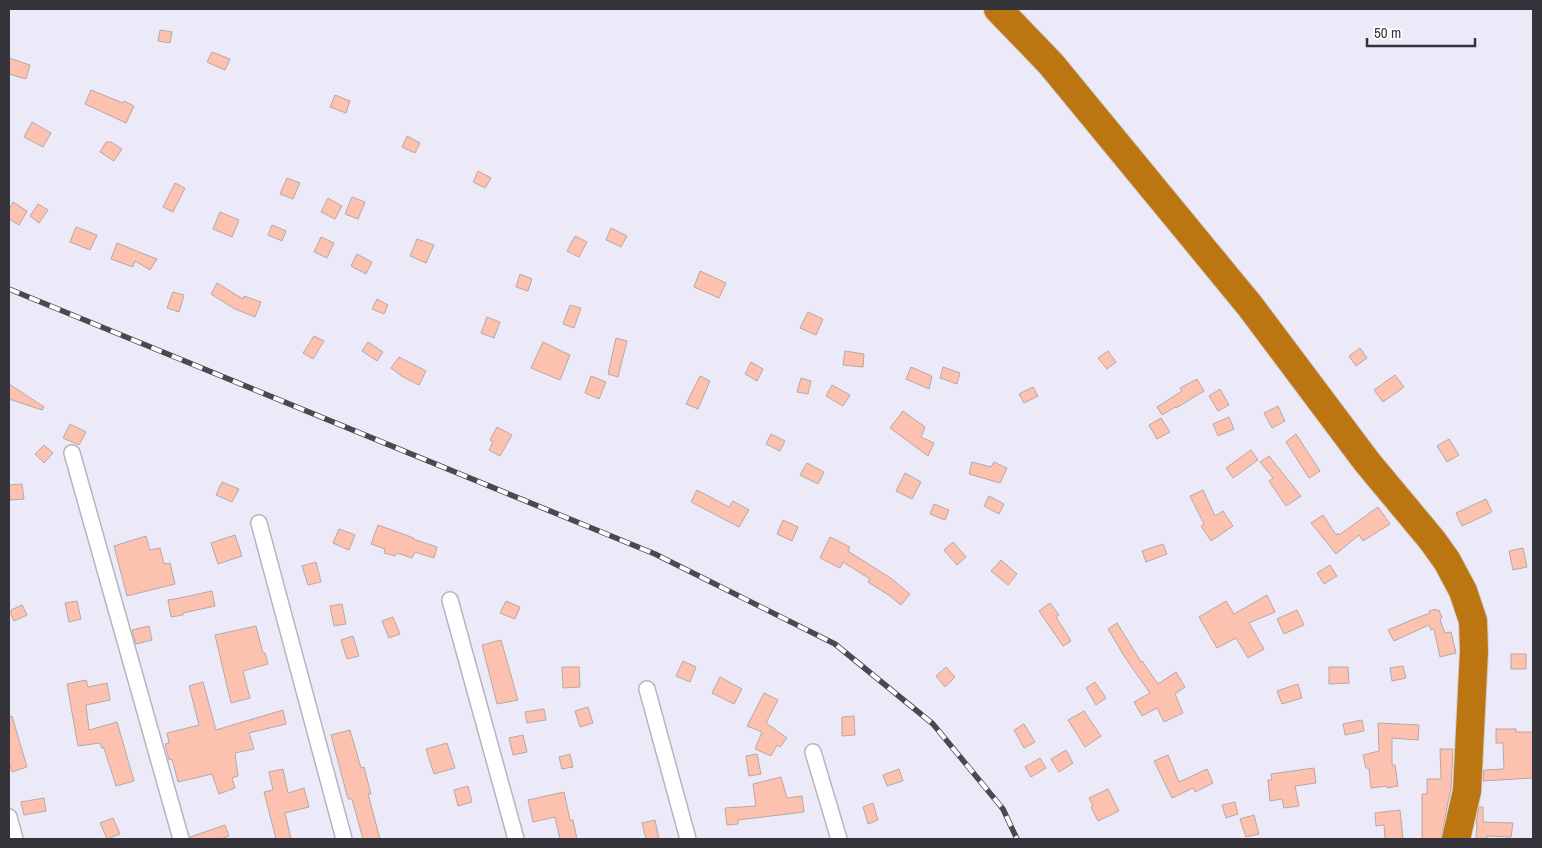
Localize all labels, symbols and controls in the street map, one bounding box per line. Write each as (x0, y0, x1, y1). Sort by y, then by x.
scale bar (1367, 15, 1474, 47)
text: 50 m (1374, 22, 1401, 43)

